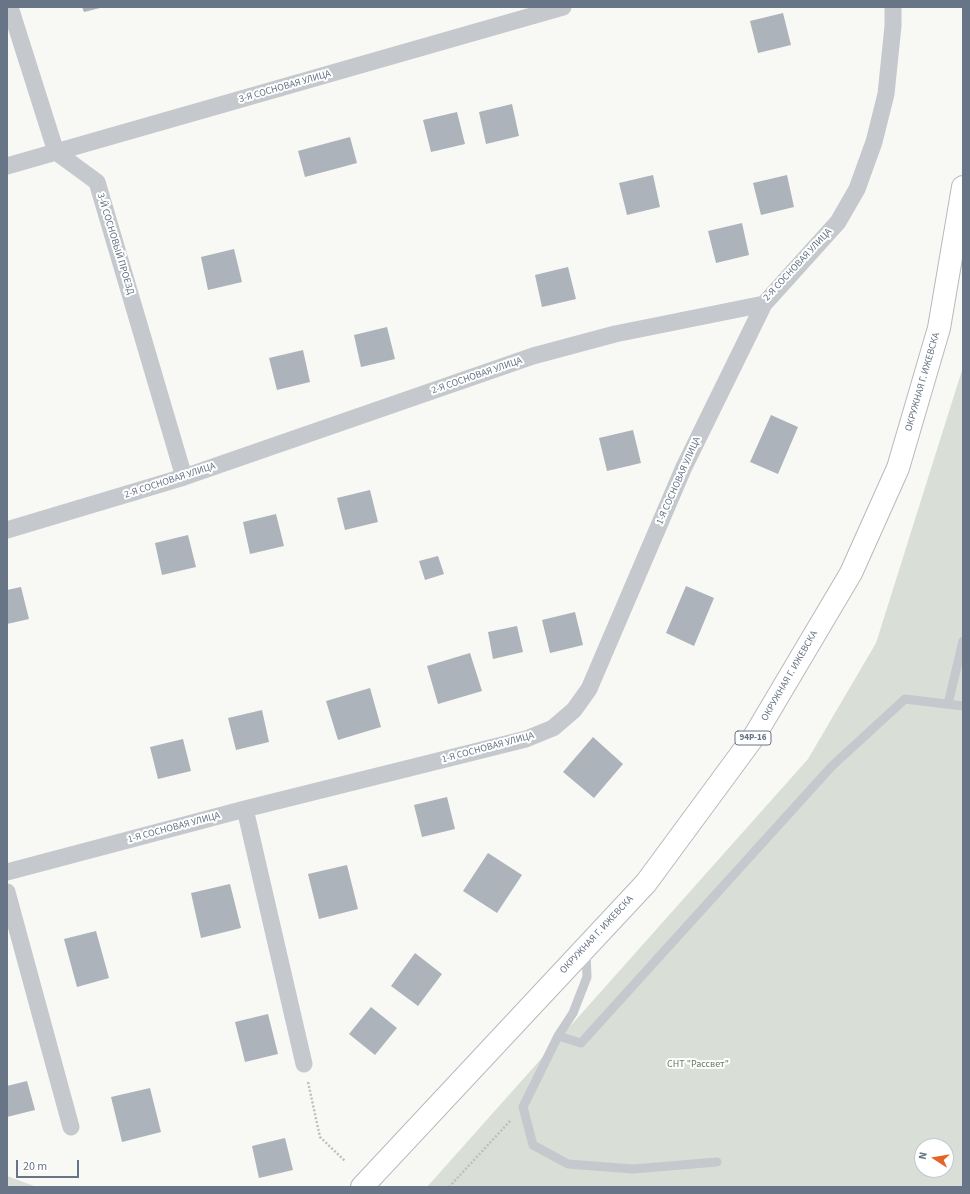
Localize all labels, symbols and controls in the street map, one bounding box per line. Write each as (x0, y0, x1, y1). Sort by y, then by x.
street label: 3-Я СОСНОВАЯ УЛИЦА (238, 68, 332, 106)
street label: 3-Й СОСНОВЫЙ ПРОЕЗД (94, 192, 136, 296)
street label: 2-Я СОСНОВАЯ УЛИЦА (761, 226, 835, 304)
street label: ОКРУЖНАЯ Г. ИЖЕВСКА (903, 331, 943, 433)
street label: 2-Я СОСНОВАЯ УЛИЦА (430, 355, 524, 397)
street label: 1-Я СОСНОВАЯ УЛИЦА (654, 435, 704, 527)
street label: 2-Я СОСНОВАЯ УЛИЦА (123, 461, 217, 501)
street label: ОКРУЖНАЯ Г. ИЖЕВСКА (759, 629, 821, 723)
street label: 1-Я СОСНОВАЯ УЛИЦА (441, 730, 535, 766)
road number: 94Р-16 (735, 731, 771, 745)
street label: 1-Я СОСНОВАЯ УЛИЦА (127, 810, 221, 846)
street label: ОКРУЖНАЯ Г. ИЖЕВСКА (558, 893, 636, 977)
park label: СНТ "Рассвет" (667, 1059, 729, 1071)
north arrow (914, 1138, 954, 1178)
text: N (915, 1150, 931, 1161)
scale bar (18, 1152, 81, 1178)
text: 20 m (23, 1158, 47, 1175)

